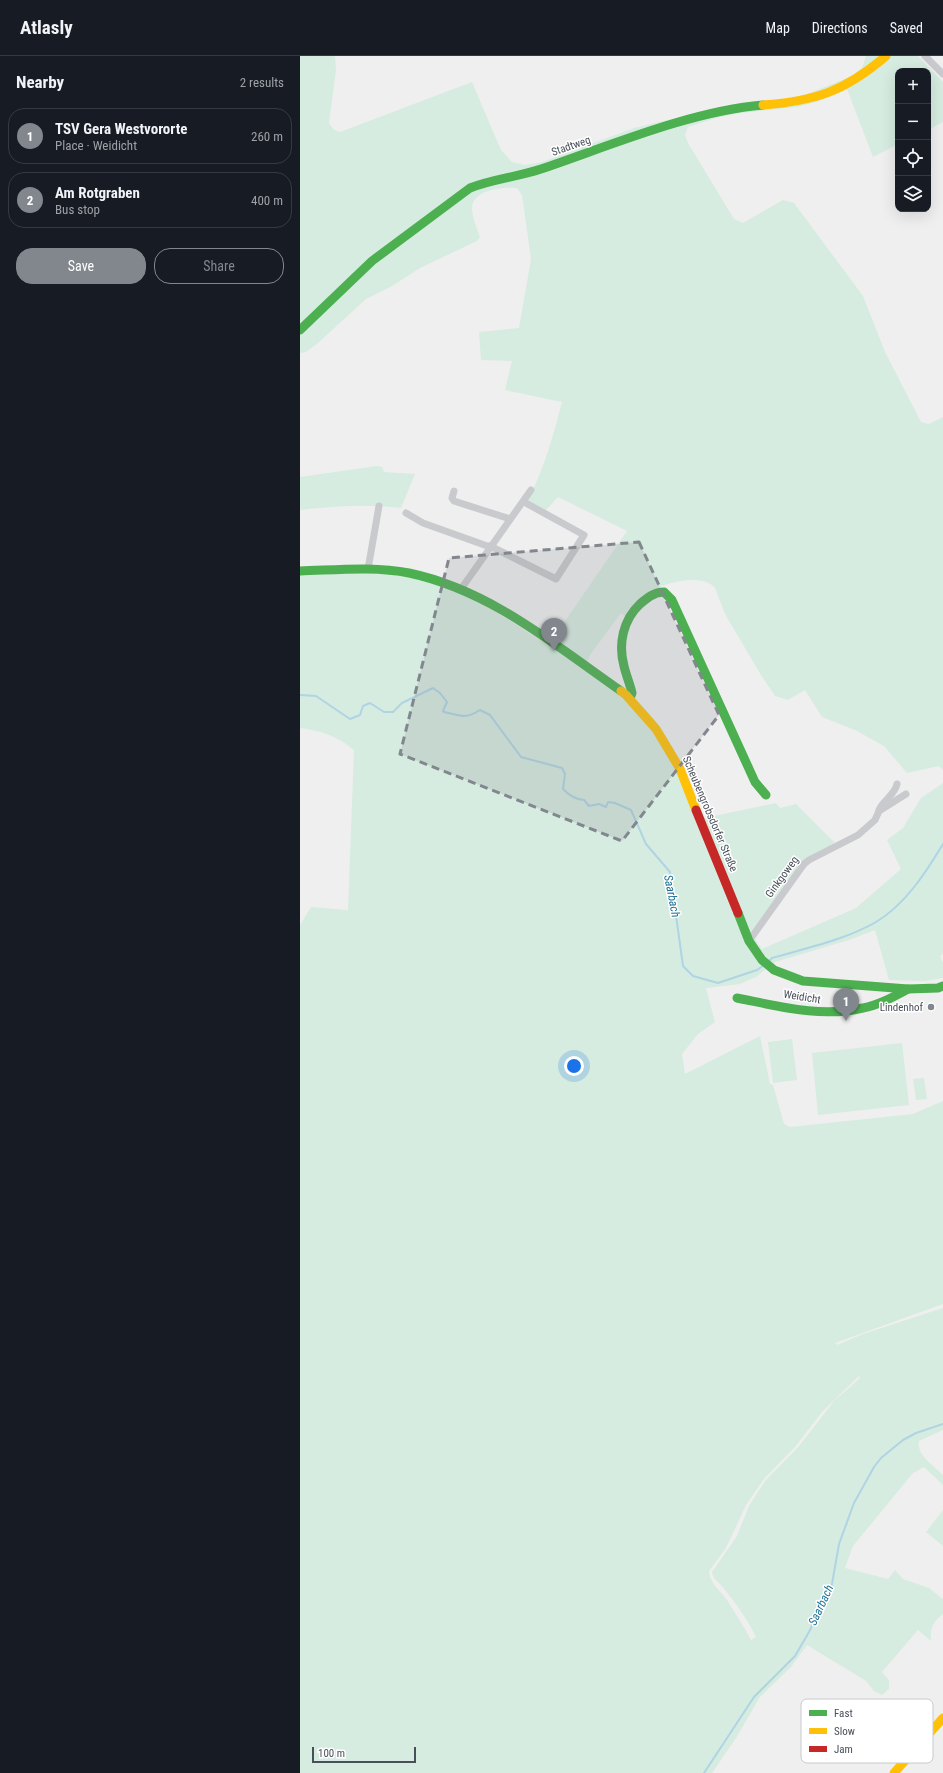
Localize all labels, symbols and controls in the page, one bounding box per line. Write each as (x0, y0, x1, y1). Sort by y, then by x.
text: Atlasly (20, 16, 73, 39)
text: Map (766, 20, 790, 36)
text: Directions (812, 20, 868, 36)
text: Saved (890, 20, 923, 36)
map controls (895, 68, 931, 212)
button: + (895, 68, 931, 104)
text: Nearby (16, 72, 64, 92)
text: 2 results (240, 75, 284, 90)
button: − (895, 104, 931, 140)
text: TSV Gera Westvororte (55, 120, 187, 138)
text: 1 (27, 129, 33, 144)
text: 260 m (251, 129, 283, 144)
street label: Stadtweg (550, 133, 592, 159)
text: Place · Weidicht (55, 138, 137, 153)
button: locate (895, 140, 931, 176)
button: layers (895, 176, 931, 212)
text: Am Rotgraben (55, 184, 140, 202)
text: 2 (27, 193, 33, 208)
text: 400 m (251, 193, 283, 208)
text: Bus stop (55, 202, 100, 217)
button: Save (16, 248, 146, 284)
button: Share (154, 248, 284, 284)
pin: 2 (541, 618, 567, 651)
street label: Scheubengrobsdorfer Straße (680, 754, 740, 874)
street label: Ginkgoweg (763, 854, 801, 900)
water label: Saarbach (661, 874, 683, 919)
street label: Weidicht (782, 988, 822, 1006)
pin: 1 (833, 988, 859, 1021)
place label: Lindenhof (880, 1001, 924, 1014)
marker: Lindenhof (926, 1002, 936, 1012)
your location (564, 1056, 584, 1076)
water label: Saarbach (806, 1582, 837, 1627)
legend (801, 1699, 933, 1763)
text: Fast (834, 1707, 853, 1720)
text: Slow (834, 1725, 855, 1738)
text: Jam (834, 1743, 853, 1756)
scale bar (312, 1745, 416, 1764)
text: 100 m (318, 1747, 345, 1760)

